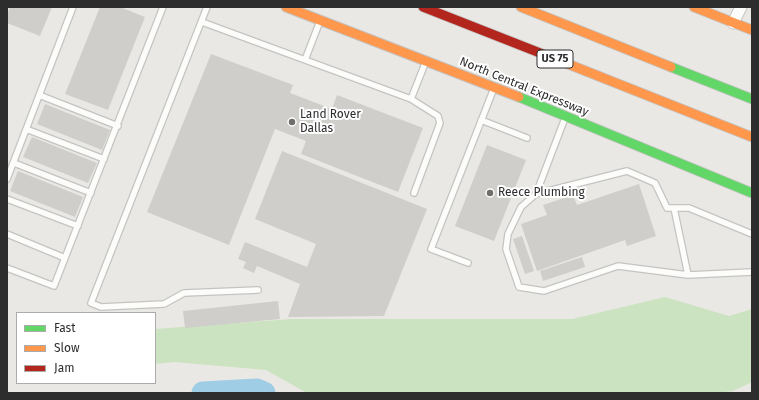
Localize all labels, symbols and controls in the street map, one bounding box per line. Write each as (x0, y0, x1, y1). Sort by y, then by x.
road number: US 75 (537, 50, 573, 68)
street label: North Central Expressway (457, 54, 591, 120)
place label: Land Rover Dallas (300, 108, 361, 136)
marker: Land Rover Dallas (287, 117, 297, 127)
place label: Reece Plumbing (498, 186, 585, 200)
marker: Reece Plumbing (485, 188, 495, 198)
legend (16, 312, 156, 384)
text: Fast (54, 321, 76, 335)
text: Slow (54, 341, 80, 355)
text: Jam (54, 361, 74, 375)

